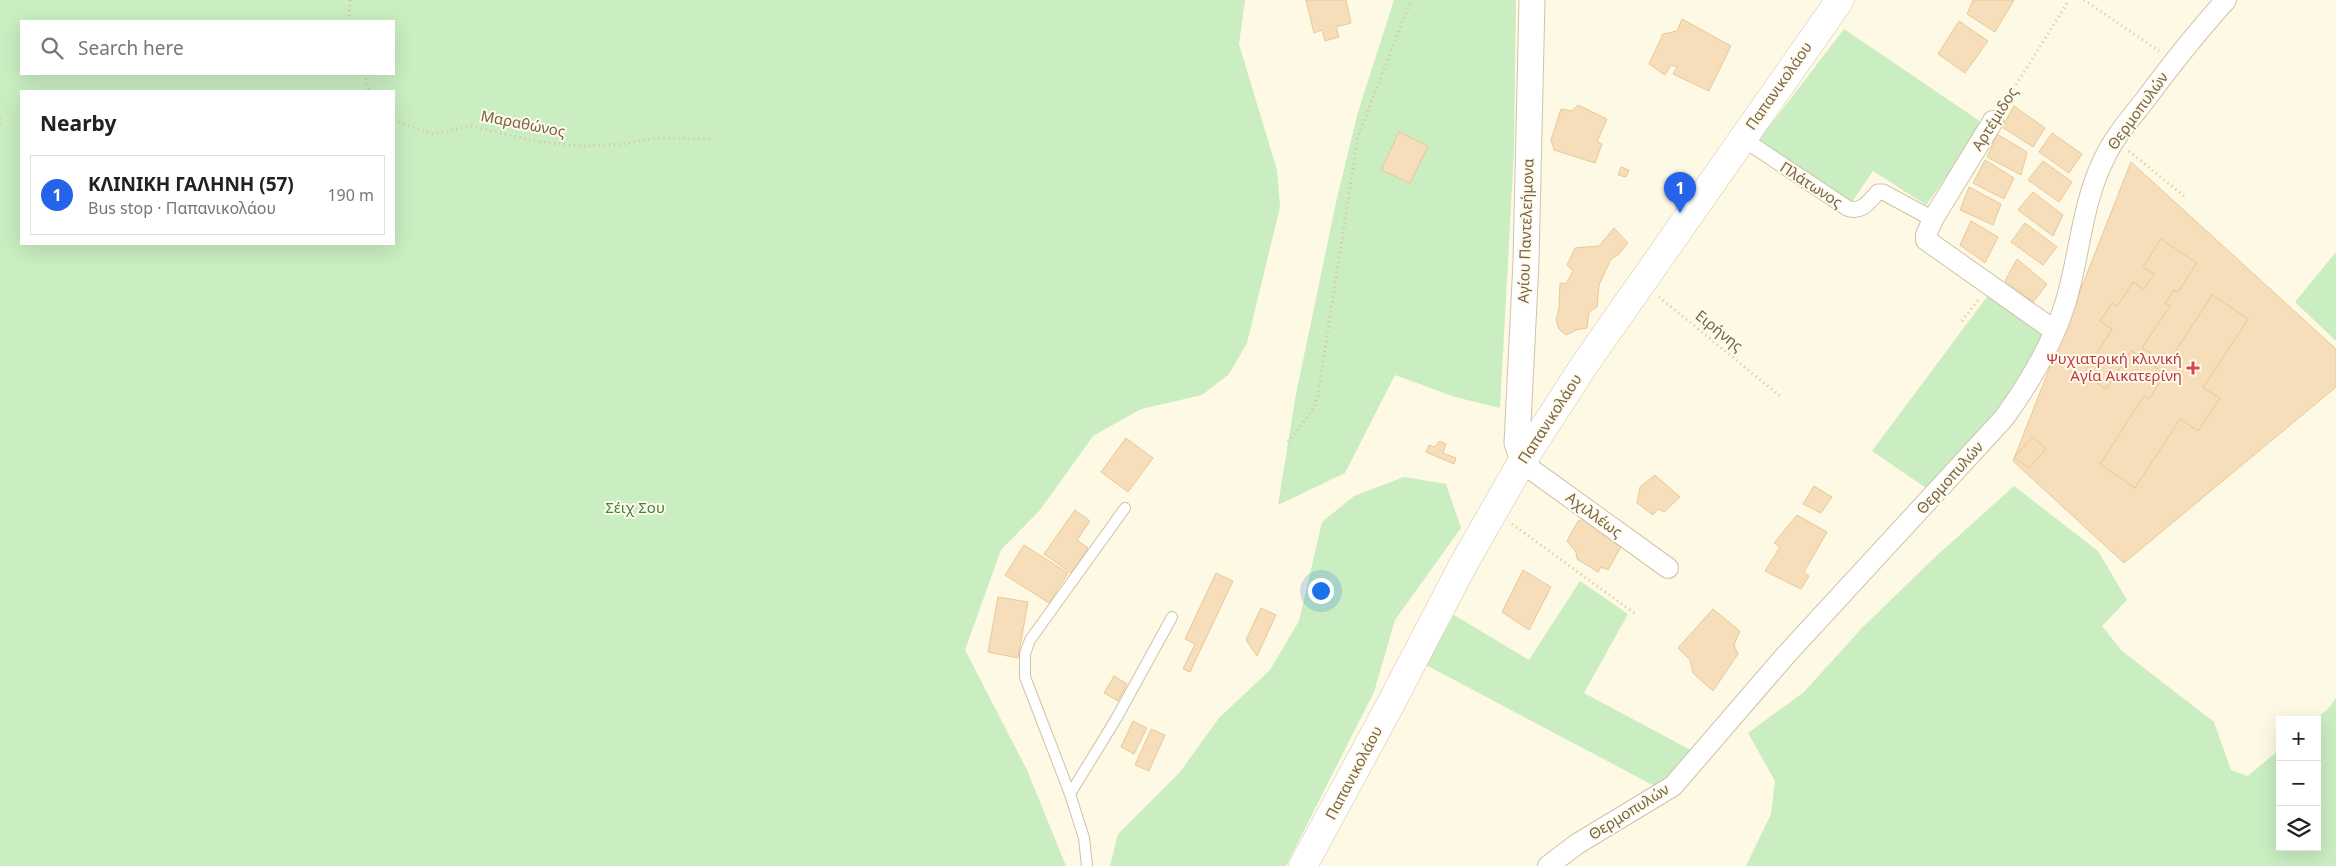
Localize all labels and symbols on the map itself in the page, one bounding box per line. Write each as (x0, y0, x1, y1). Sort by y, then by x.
street label: Παπανικολάου (1740, 37, 1816, 134)
street label: Θερμοπυλών (2102, 67, 2172, 153)
street label: Αρτέμιδος (1967, 83, 2022, 154)
street label: Μαραθώνος (479, 105, 567, 141)
street label: Πλάτωνος (1777, 157, 1847, 212)
street label: Αγίου Παντελεήμονα (1512, 158, 1538, 304)
pin: 1 (1664, 172, 1696, 213)
street label: Ειρήνης (1692, 305, 1748, 355)
place label: Ψυχιατρική κλινική Αγία Αικατερίνη (2046, 348, 2182, 385)
marker: Ψυχιατρική κλινική Αγία Αικατερίνη (2186, 361, 2200, 375)
street label: Παπανικολάου (1513, 370, 1586, 467)
street label: Θερμοπυλών (1911, 437, 1987, 518)
street label: Αχιλλέως (1562, 487, 1627, 541)
park label: Σέιχ Σου (605, 497, 665, 517)
your location (1308, 578, 1334, 604)
street label: Παπανικολάου (1320, 722, 1386, 823)
street label: Θερμοπυλών (1584, 778, 1673, 844)

